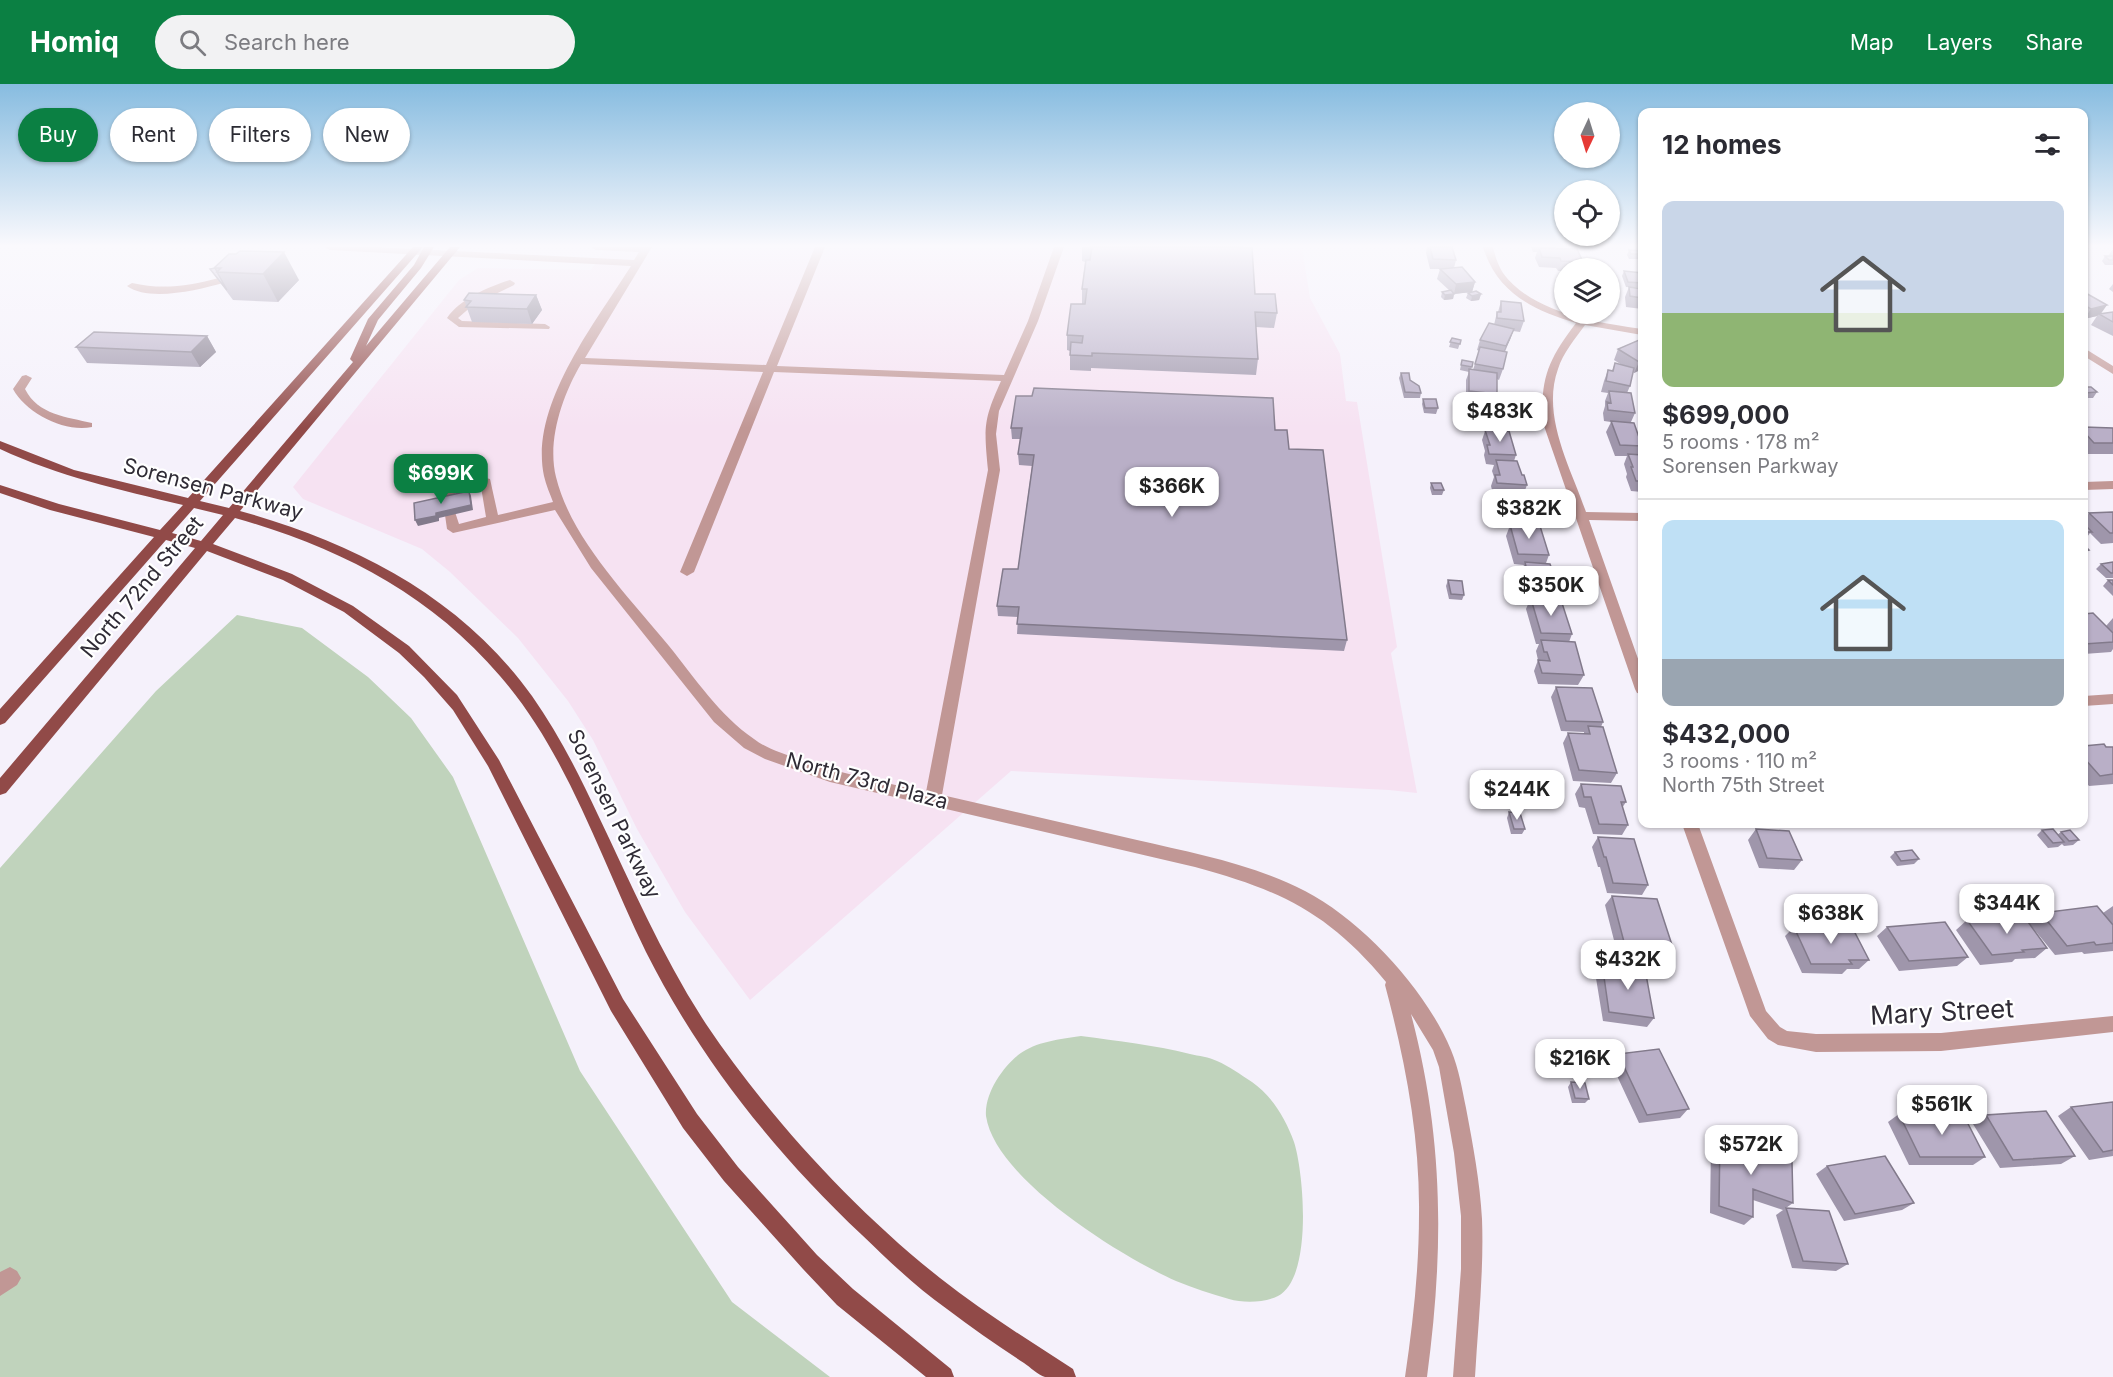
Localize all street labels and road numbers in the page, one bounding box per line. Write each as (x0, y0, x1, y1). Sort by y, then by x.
street label: Sorensen Parkway (120, 452, 306, 525)
street label: North 72nd Street (75, 511, 208, 662)
street label: Sorensen Parkway (563, 725, 666, 903)
street label: North 73rd Plaza (784, 747, 951, 814)
street label: Mary Street (1869, 992, 2014, 1031)

